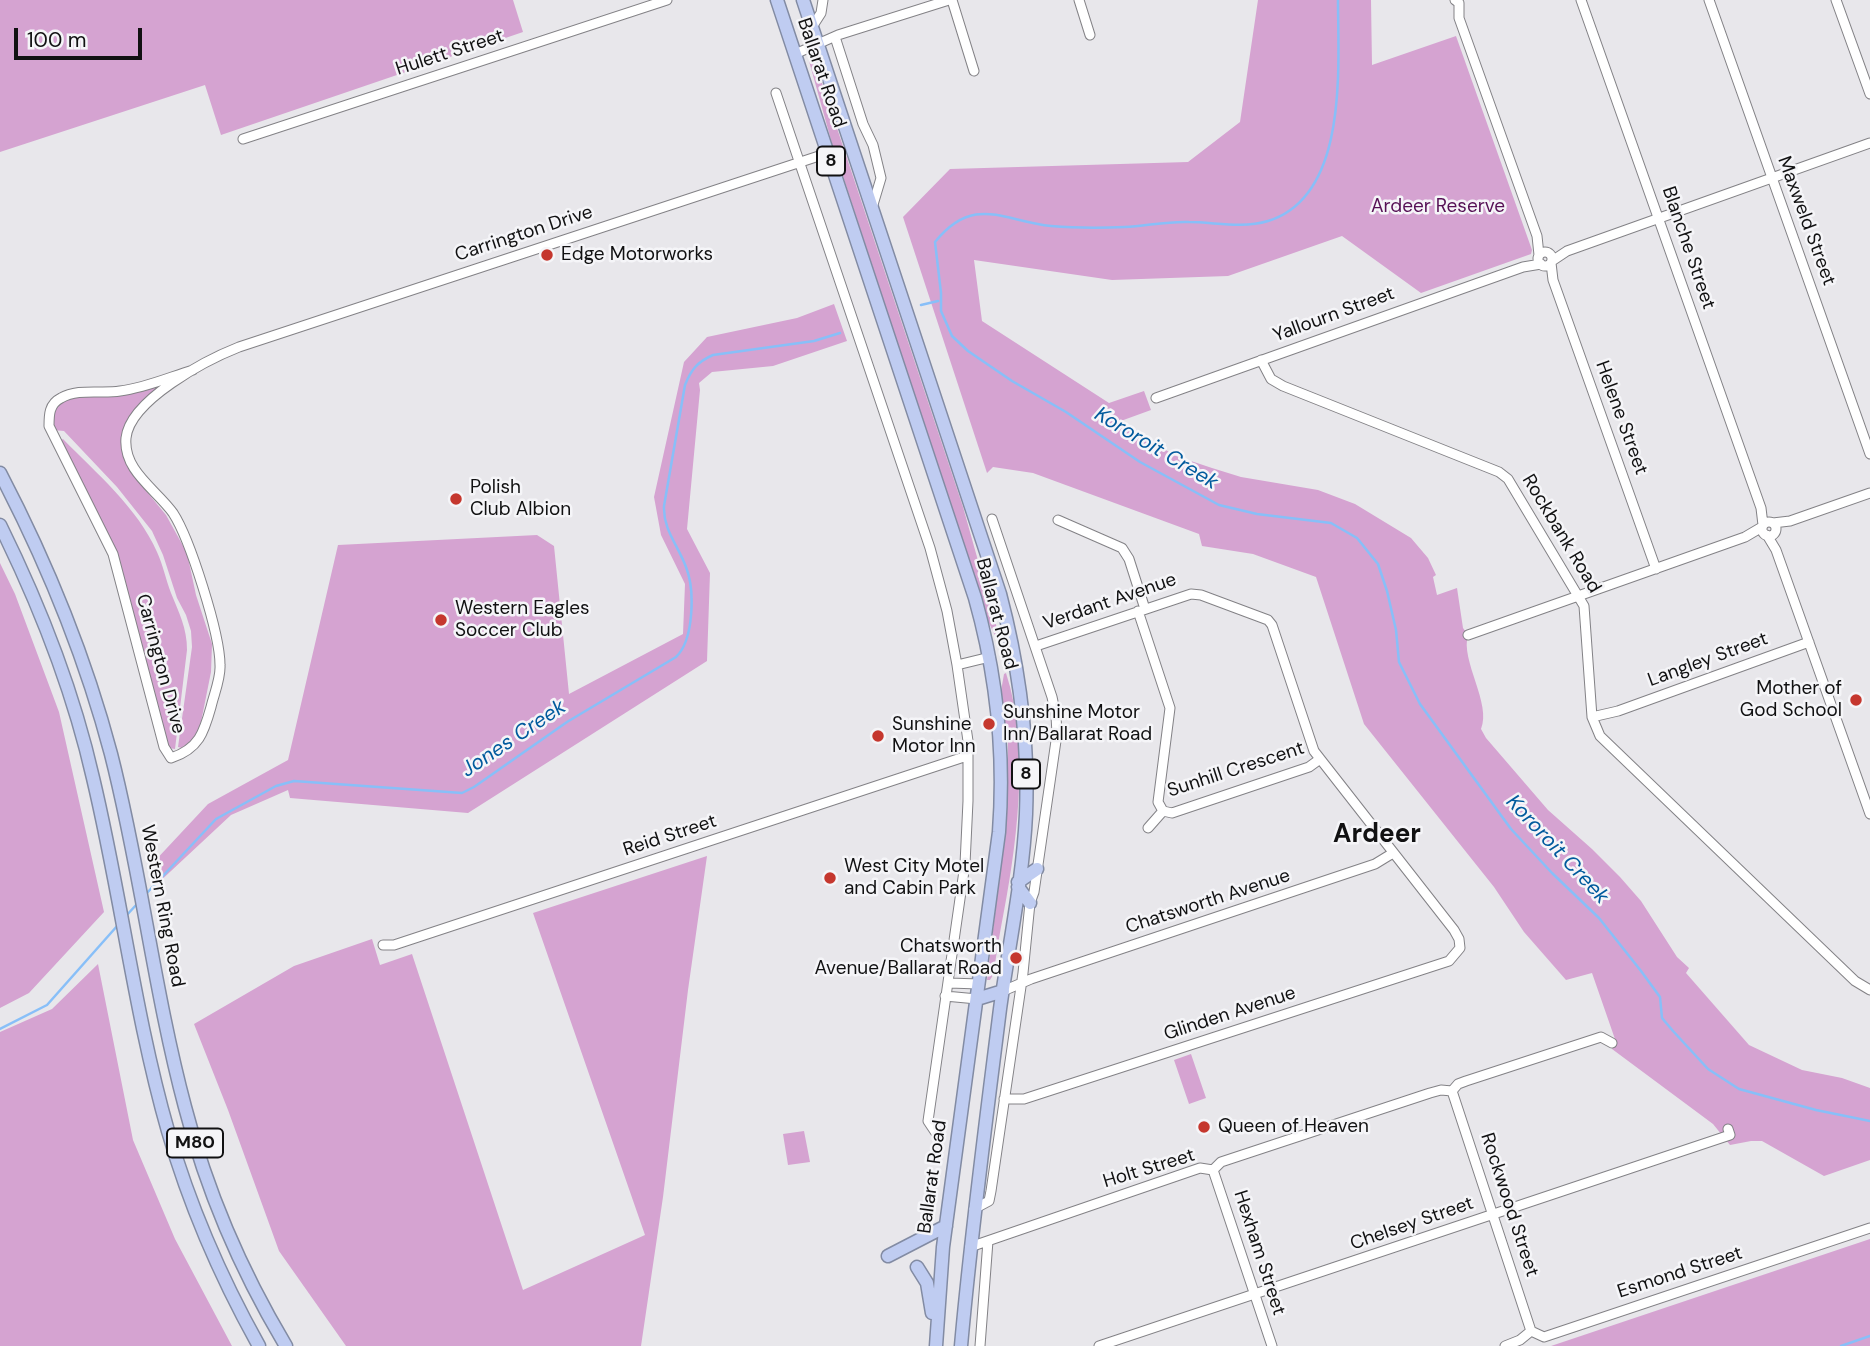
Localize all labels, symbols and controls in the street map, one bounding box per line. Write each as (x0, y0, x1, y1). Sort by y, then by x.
scale bar (18, 14, 145, 58)
street label: Ballarat Road (792, 15, 850, 131)
street label: Hulett Street (393, 25, 507, 81)
text: 100 m (27, 26, 87, 54)
road number: 8 (817, 146, 845, 176)
street label: Maxweld Street (1772, 153, 1840, 289)
street label: Blanche Street (1656, 184, 1720, 312)
park label: Ardeer Reserve (1371, 196, 1505, 218)
street label: Carrington Drive (452, 201, 596, 267)
place label: Edge Motorworks (561, 244, 713, 266)
marker: Edge Motorworks (539, 247, 555, 263)
street label: Yallourn Street (1270, 282, 1398, 348)
street label: Helene Street (1590, 358, 1652, 478)
water label: Kororoit Creek (1090, 402, 1222, 496)
street label: Rockbank Road (1517, 471, 1605, 597)
place label: Polish Club Albion (470, 477, 571, 521)
marker: Polish Club Albion (448, 491, 464, 507)
street label: Ballarat Road (970, 556, 1022, 672)
street label: Verdant Avenue (1041, 569, 1179, 635)
street label: Carrington Drive (130, 592, 190, 736)
place label: Western Eagles Soccer Club (455, 598, 590, 642)
marker: Western Eagles Soccer Club (433, 612, 449, 628)
street label: Langley Street (1645, 628, 1771, 692)
place label: Mother of God School (1740, 678, 1842, 722)
marker: Mother of God School (1848, 692, 1864, 708)
water label: Jones Creek (457, 695, 571, 783)
place label: Sunshine Motor Inn/Ballarat Road (1003, 702, 1152, 746)
place label: Sunshine Motor Inn (892, 714, 976, 758)
marker: Sunshine Motor Inn/Ballarat Road (981, 716, 997, 732)
marker: Sunshine Motor Inn (870, 728, 886, 744)
street label: Sunhill Crescent (1165, 737, 1307, 803)
road number: 8 (1012, 760, 1040, 788)
water label: Kororoit Creek (1500, 790, 1614, 910)
street label: Reid Street (620, 810, 720, 862)
district label: Ardeer (1333, 819, 1421, 851)
street label: Western Ring Road (135, 823, 189, 989)
place label: West City Motel and Cabin Park (844, 856, 984, 900)
street label: Chatsworth Avenue (1123, 865, 1293, 939)
marker: West City Motel and Cabin Park (822, 870, 838, 886)
place label: Chatsworth Avenue/Ballarat Road (814, 936, 1002, 980)
marker: Chatsworth Avenue/Ballarat Road (1008, 950, 1024, 966)
street label: Glinden Avenue (1161, 982, 1299, 1046)
place label: Queen of Heaven (1218, 1116, 1369, 1138)
street label: Ballarat Road (914, 1119, 952, 1235)
marker: Queen of Heaven (1196, 1119, 1212, 1135)
road number: M80 (167, 1128, 223, 1158)
street label: Rockwood Street (1475, 1130, 1543, 1280)
street label: Holt Street (1100, 1144, 1198, 1194)
street label: Hexham Street (1228, 1188, 1290, 1318)
street label: Chelsey Street (1347, 1192, 1477, 1256)
street label: Esmond Street (1615, 1242, 1745, 1304)

